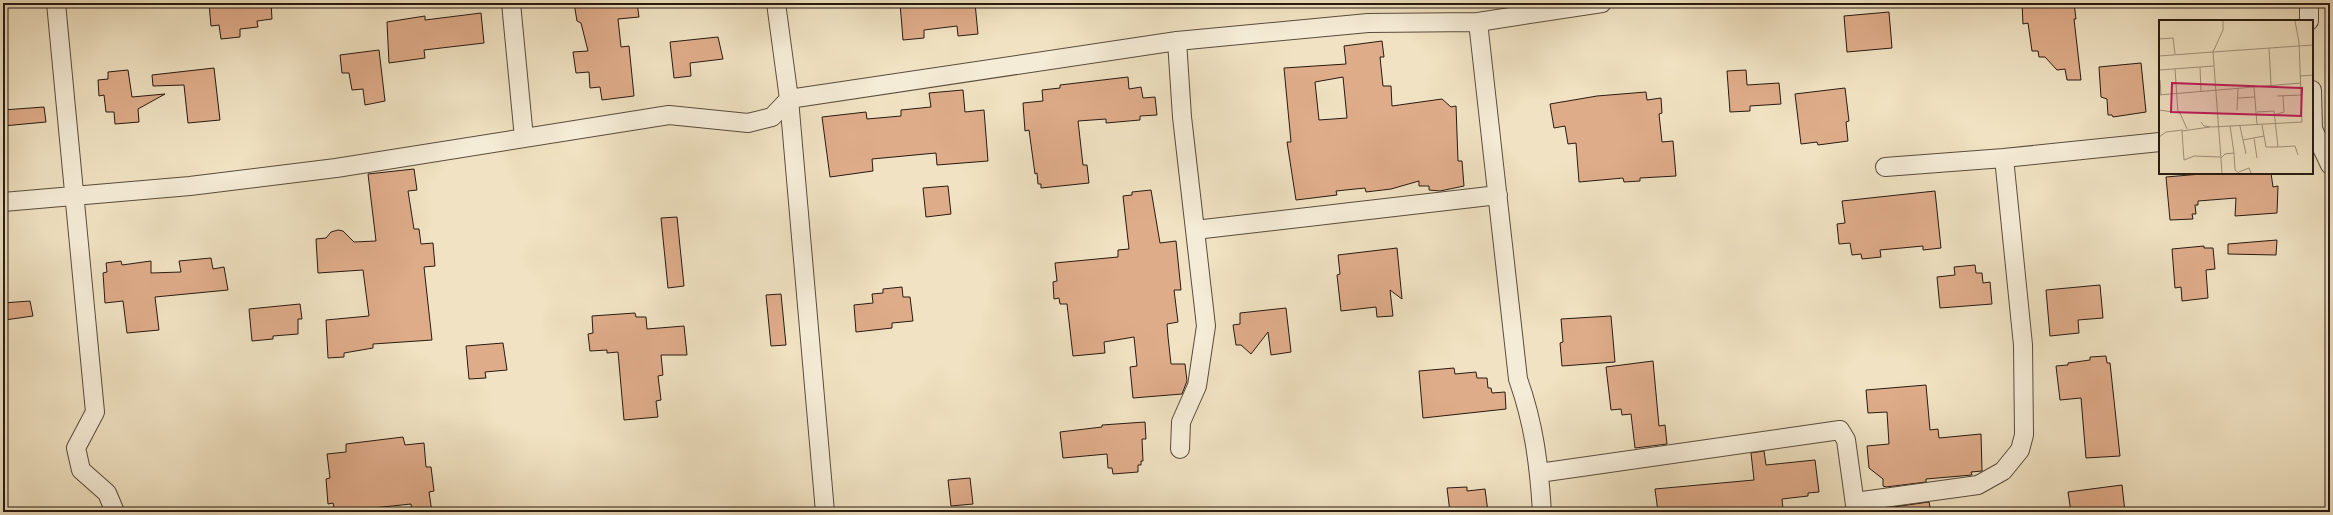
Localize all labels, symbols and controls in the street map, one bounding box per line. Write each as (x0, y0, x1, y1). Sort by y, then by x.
inset map (2159, 20, 2313, 174)

